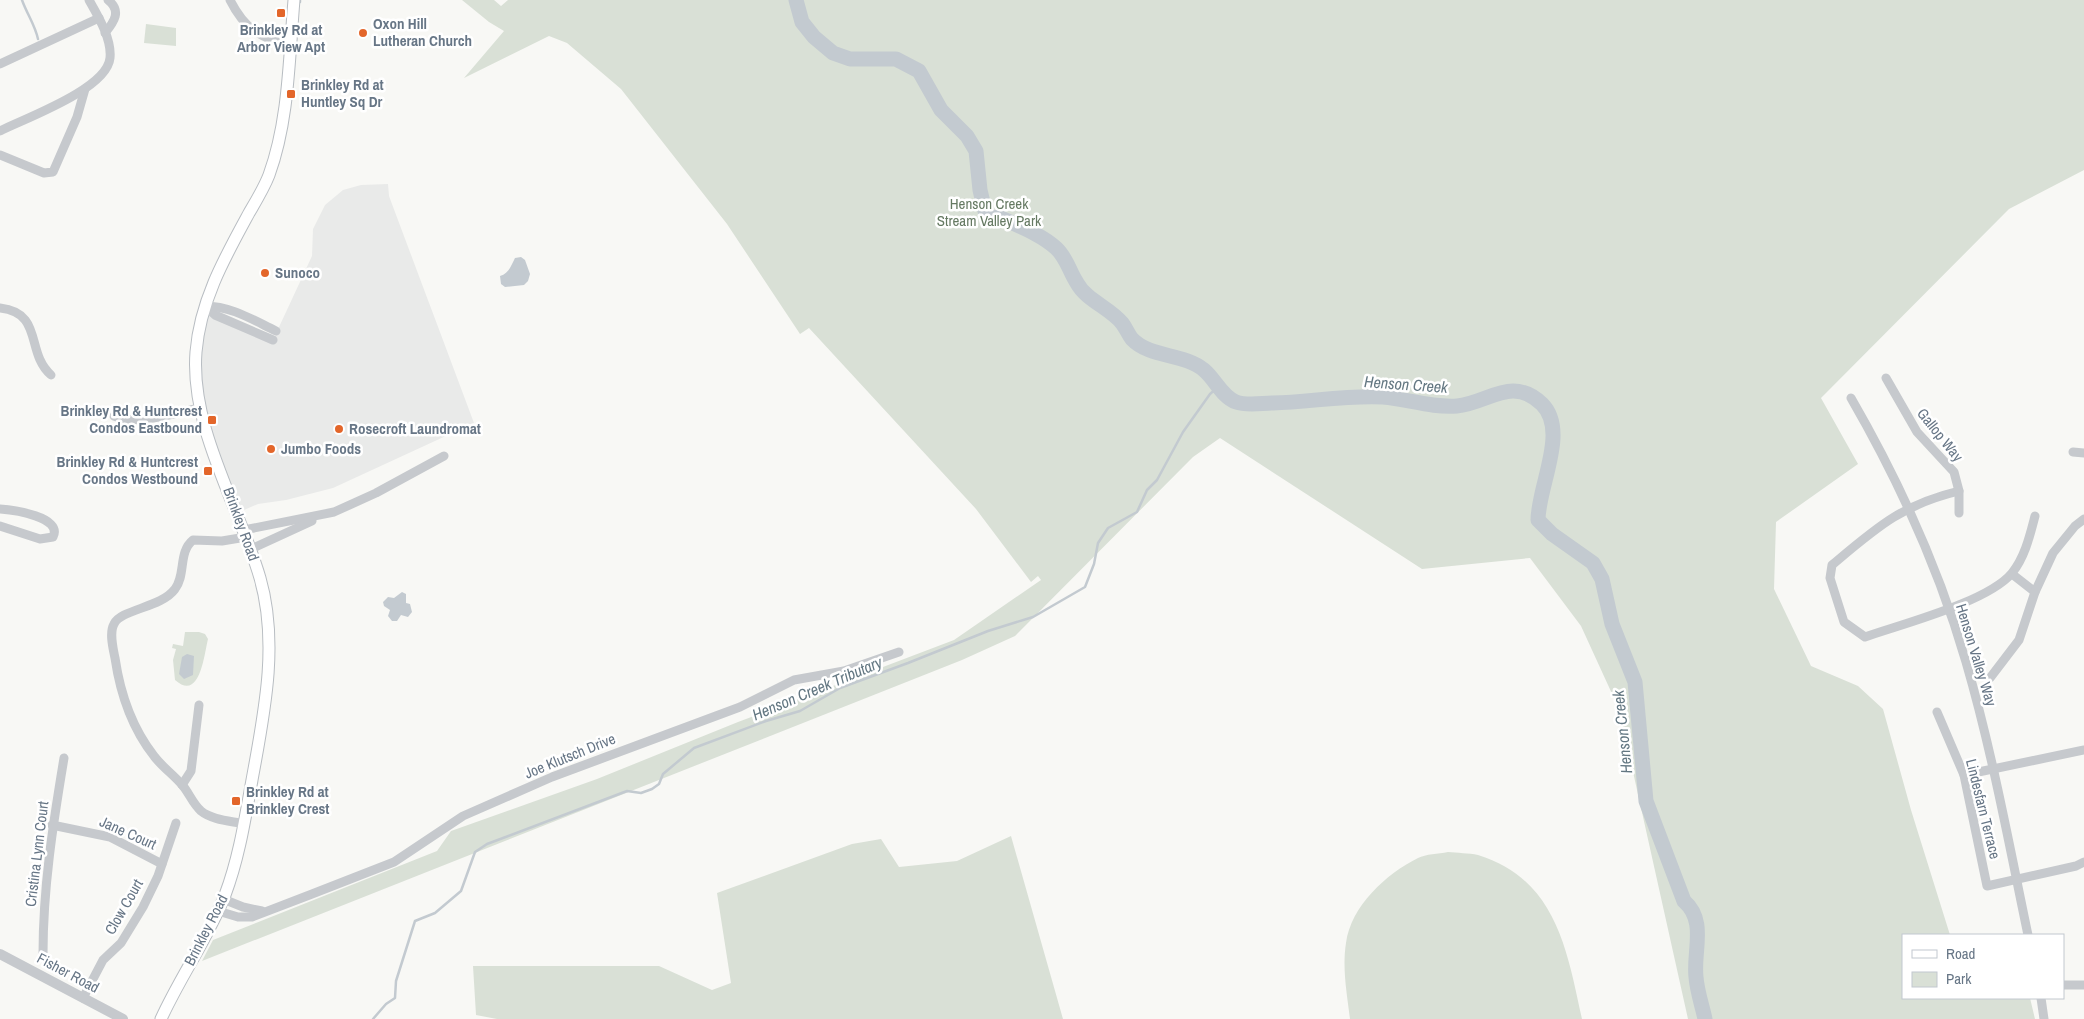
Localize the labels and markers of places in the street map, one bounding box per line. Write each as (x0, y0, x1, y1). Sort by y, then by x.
marker: Brinkley Rd at Arbor View Apt (275, 7, 287, 19)
place label: Oxon Hill Lutheran Church (373, 13, 472, 51)
place label: Brinkley Rd at Arbor View Apt (237, 19, 325, 57)
marker: Oxon Hill Lutheran Church (357, 27, 369, 39)
place label: Brinkley Rd at Huntley Sq Dr (301, 74, 384, 112)
marker: Brinkley Rd at Huntley Sq Dr (285, 88, 297, 100)
place label: Sunoco (275, 262, 320, 283)
marker: Sunoco (259, 267, 271, 279)
place label: Brinkley Rd & Huntcrest Condos Eastbound (61, 400, 202, 438)
marker: Brinkley Rd & Huntcrest Condos Eastbound (206, 414, 218, 426)
place label: Rosecroft Laundromat (349, 418, 481, 439)
marker: Rosecroft Laundromat (333, 423, 345, 435)
place label: Jumbo Foods (281, 438, 361, 459)
marker: Jumbo Foods (265, 443, 277, 455)
place label: Brinkley Rd & Huntcrest Condos Westbound (57, 451, 198, 489)
marker: Brinkley Rd & Huntcrest Condos Westbound (202, 465, 214, 477)
place label: Brinkley Rd at Brinkley Crest (246, 781, 329, 819)
marker: Brinkley Rd at Brinkley Crest (230, 795, 242, 807)

